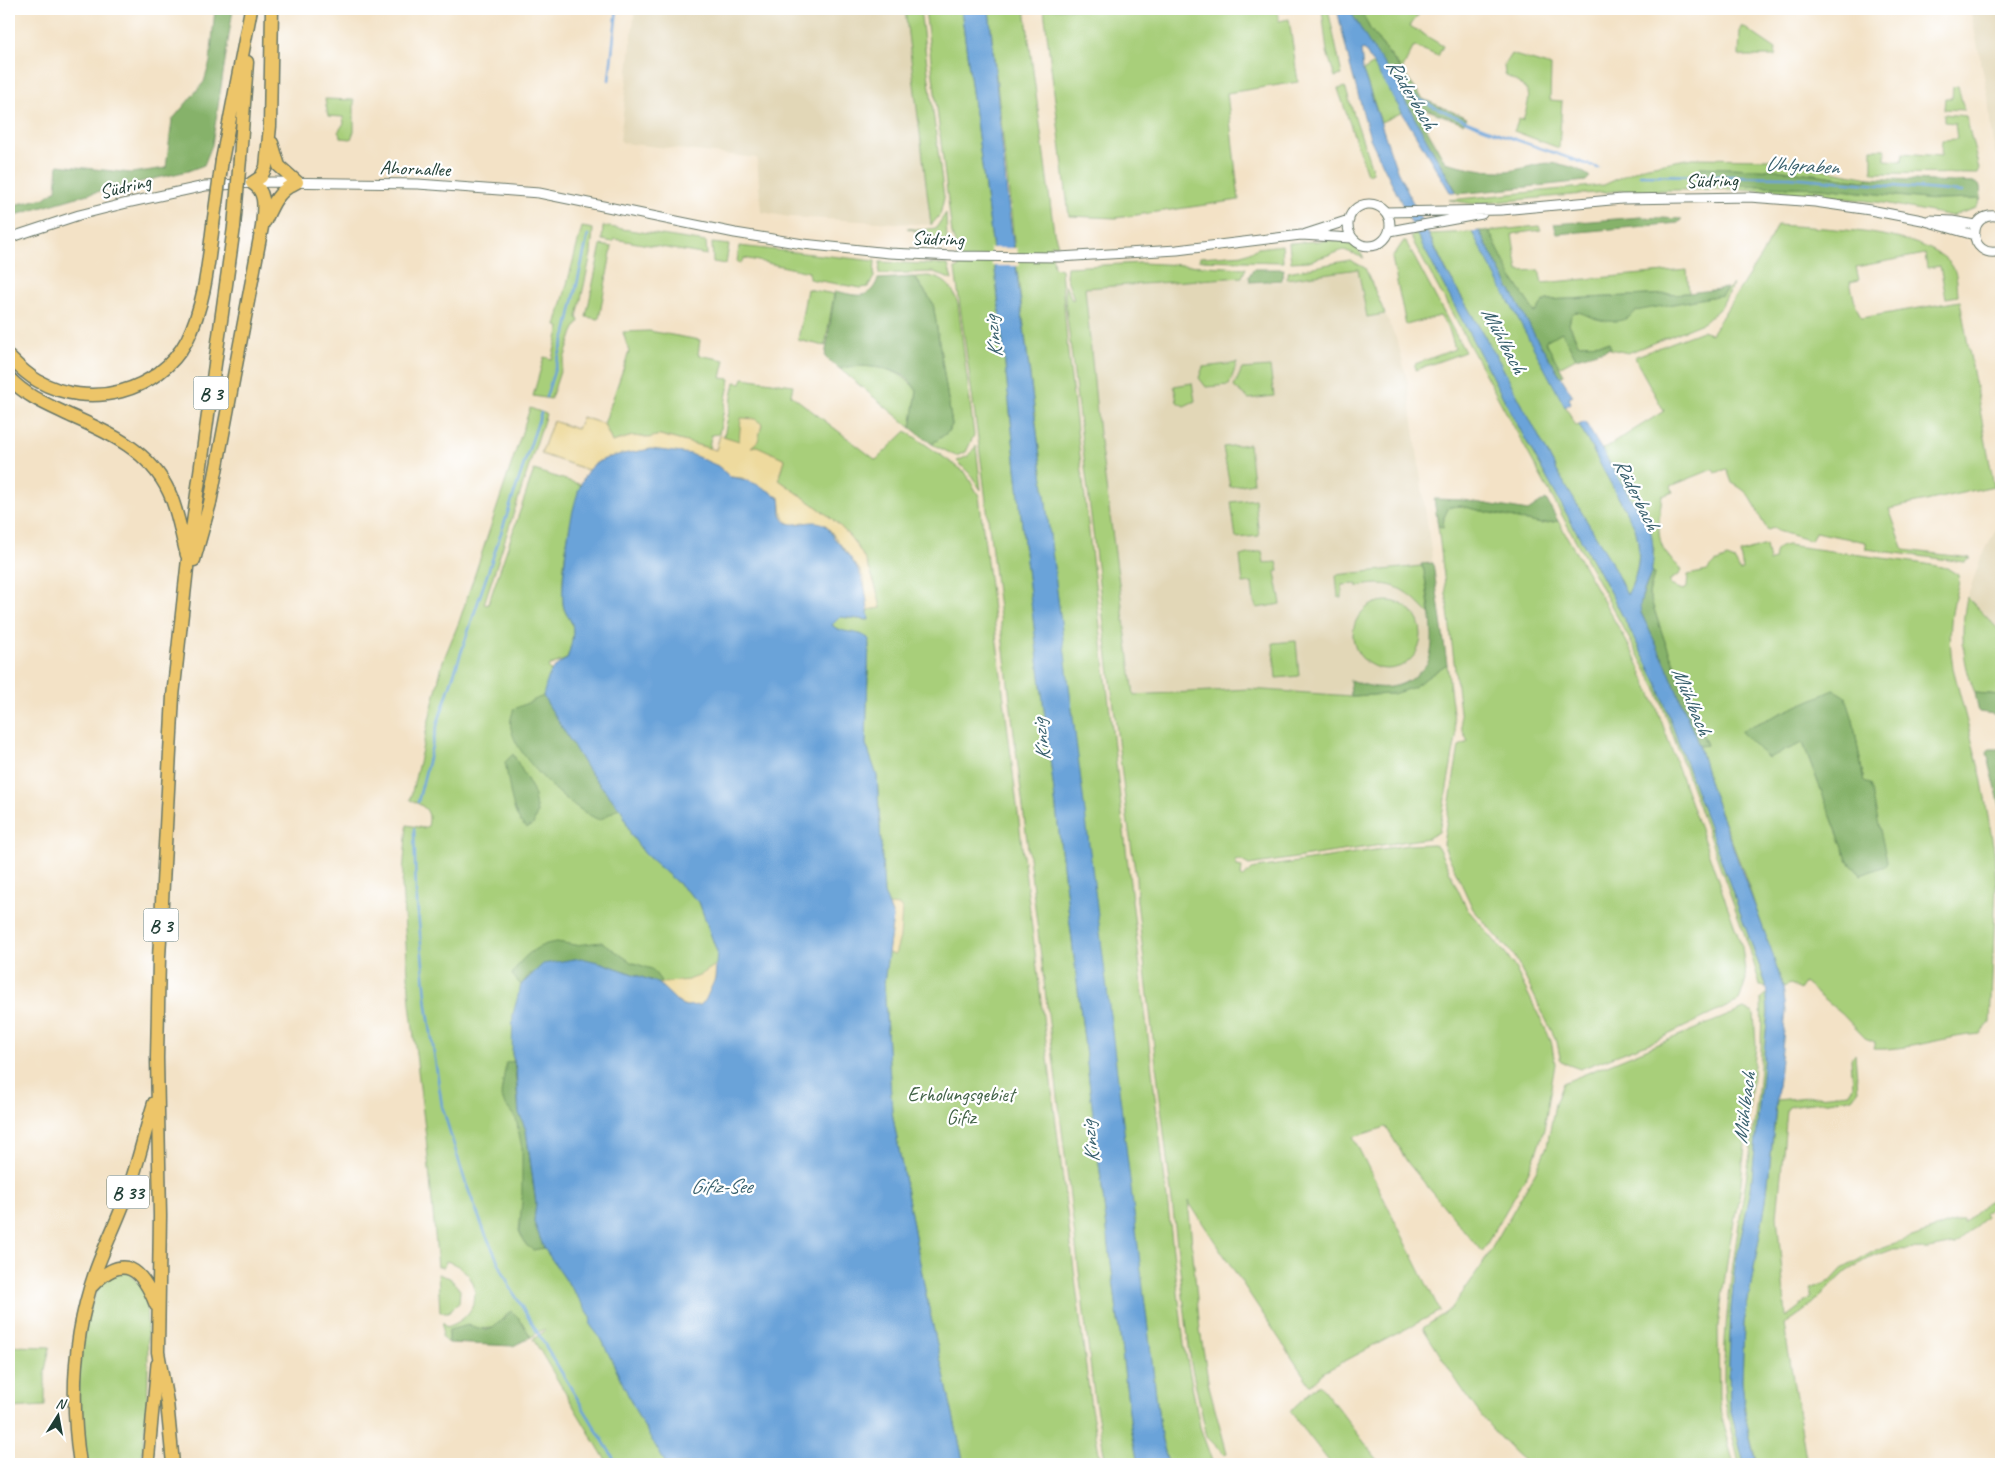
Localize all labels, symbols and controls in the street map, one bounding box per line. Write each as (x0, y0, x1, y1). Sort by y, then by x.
water label: Räderbach (1381, 54, 1444, 135)
water label: Uhlgraben (1765, 150, 1842, 180)
street label: Ahornallee (379, 155, 452, 182)
street label: Südring (97, 168, 154, 205)
street label: Südring (1686, 168, 1739, 193)
street label: Südring (912, 225, 965, 252)
water label: Mühlbach (1476, 302, 1533, 379)
water label: Kinzig (977, 312, 1008, 359)
road number: B 3 (194, 376, 228, 409)
water label: Räderbach (1608, 454, 1667, 536)
water label: Mühlbach (1666, 663, 1719, 740)
water label: Kinzig (1025, 715, 1056, 762)
road number: B 3 (144, 908, 178, 942)
water label: Mühlbach (1727, 1069, 1761, 1145)
park label: Erholungsgebiet Gifiz (908, 1082, 1018, 1130)
water label: Kinzig (1074, 1117, 1105, 1164)
water label: Gifiz-See (691, 1173, 755, 1199)
road number: B 33 (107, 1176, 149, 1208)
north arrow (32, 1390, 82, 1440)
text: N (55, 1395, 69, 1413)

